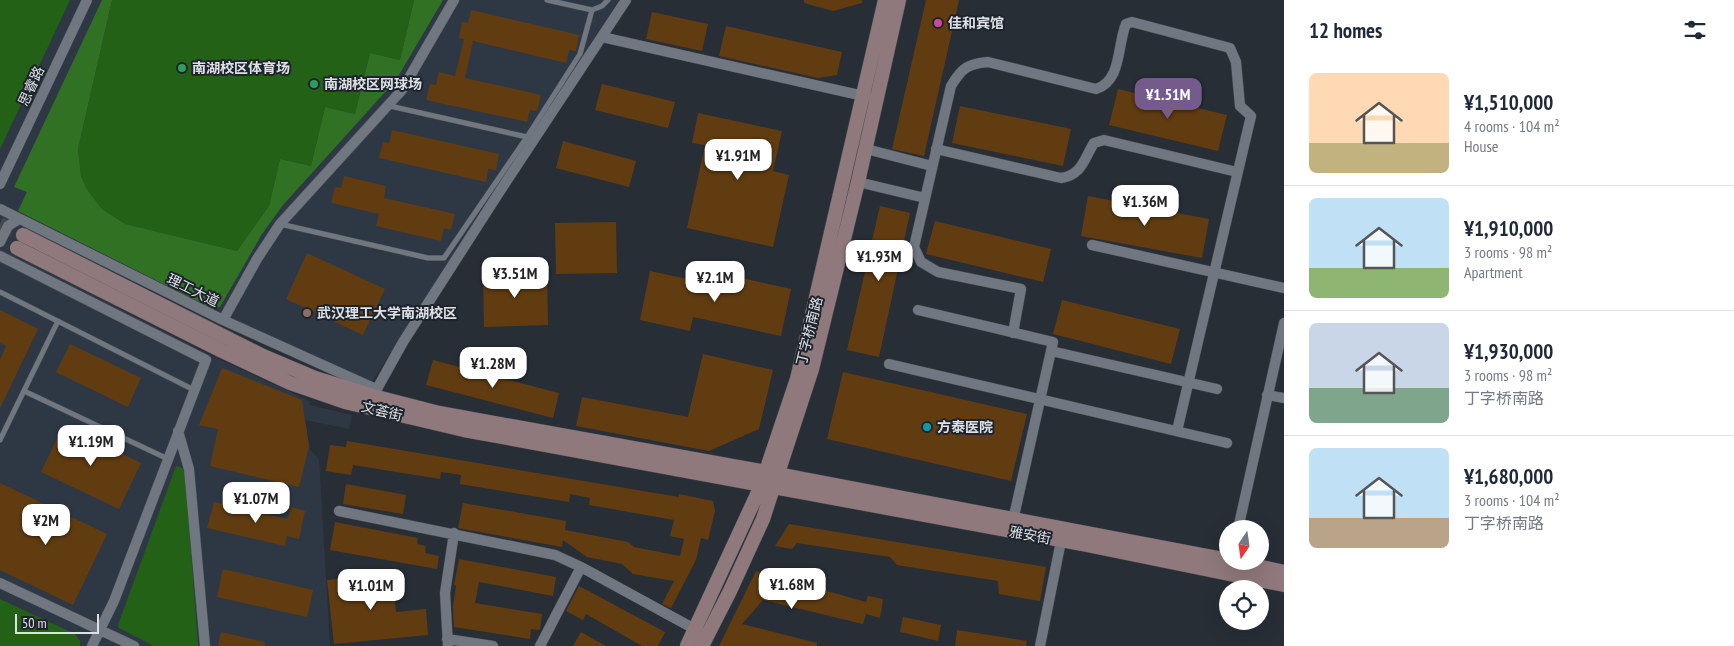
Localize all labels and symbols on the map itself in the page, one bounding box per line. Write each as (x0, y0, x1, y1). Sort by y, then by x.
place label: 佳和宾馆 (948, 14, 1004, 32)
marker: 佳和宾馆 (932, 17, 944, 29)
place label: 南湖校区体育场 (192, 59, 290, 77)
marker: 南湖校区体育场 (176, 62, 188, 74)
street label: 思睿路 (14, 63, 48, 109)
place label: 南湖校区网球场 (324, 75, 422, 93)
marker: 南湖校区网球场 (308, 78, 320, 90)
pin: ¥1.51M (1127, 78, 1209, 120)
pin: ¥1.91M (697, 138, 779, 181)
pin: ¥1.36M (1104, 184, 1186, 227)
pin: ¥1.93M (838, 240, 920, 282)
pin: ¥3.51M (474, 256, 556, 299)
pin: ¥2.1M (680, 260, 750, 303)
street label: 理工大道 (164, 270, 222, 310)
street label: 丁字桥南路 (792, 295, 826, 367)
place label: 武汉理工大学南湖校区 (317, 304, 457, 322)
marker: 武汉理工大学南湖校区 (301, 307, 313, 319)
pin: ¥1.28M (452, 346, 534, 389)
street label: 文荟街 (359, 397, 405, 425)
place label: 方泰医院 (937, 418, 993, 436)
marker: 方泰医院 (921, 421, 933, 433)
pin: ¥1.19M (50, 424, 132, 467)
pin: ¥1.07M (215, 482, 297, 524)
pin: ¥2M (22, 504, 70, 546)
north arrow (1219, 520, 1269, 570)
street label: 雅安街 (1008, 522, 1052, 548)
pin: ¥1.01M (330, 568, 412, 611)
pin: ¥1.68M (751, 568, 833, 610)
scale bar (15, 611, 99, 634)

